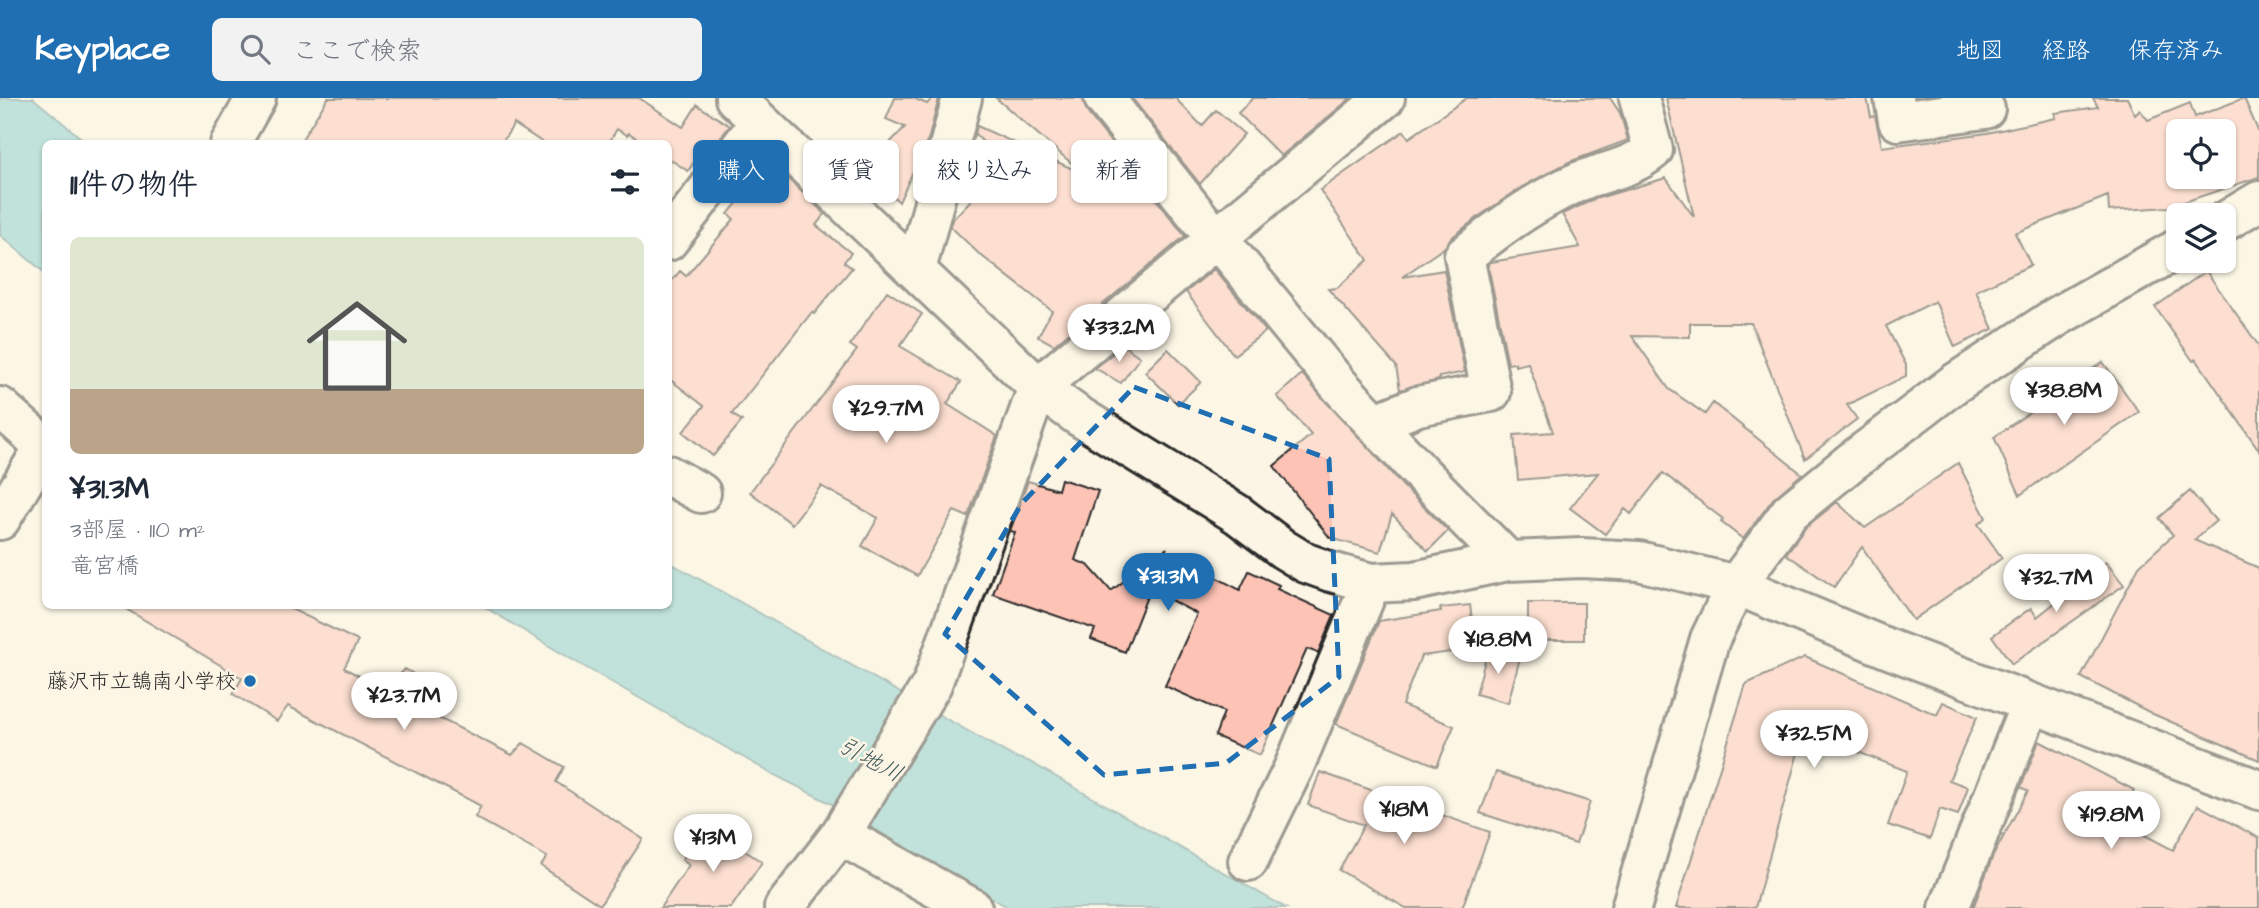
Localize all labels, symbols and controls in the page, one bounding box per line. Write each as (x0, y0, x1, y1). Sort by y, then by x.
search box (212, 18, 702, 81)
text: Keyplace (35, 26, 170, 72)
icon: search (236, 30, 274, 68)
text: ここで検索 (292, 33, 422, 69)
text: 地図 (1956, 34, 2004, 68)
text: 経路 (2042, 34, 2090, 68)
text: 保存済み (2128, 34, 2224, 68)
map controls (2166, 119, 2236, 273)
button: locate (2166, 119, 2236, 189)
chip: 購入 (693, 140, 789, 203)
chip: 賃貸 (803, 140, 899, 203)
chip: 絞り込み (913, 140, 1057, 203)
chip: 新着 (1071, 140, 1167, 203)
icon: filters (606, 163, 644, 201)
text: 11件の物件 (70, 164, 198, 206)
button: layers (2166, 203, 2236, 273)
icon: home (294, 283, 420, 409)
pin: ¥33.2M (1062, 304, 1176, 364)
text: ¥33.2M (1083, 311, 1155, 343)
pin: ¥38.8M (2007, 368, 2121, 427)
text: ¥38.8M (2026, 374, 2102, 406)
pin: ¥29.7M (829, 386, 943, 445)
text: ¥29.7M (849, 392, 923, 424)
text: ¥31.3M (70, 468, 149, 510)
text: 3部屋 · 110 m² (70, 514, 205, 546)
text: 竜宮橋 (70, 550, 139, 582)
pin: ¥31.3M (1111, 554, 1225, 613)
pin: ¥32.7M (1999, 554, 2113, 614)
text: ¥31.3M (1138, 560, 1198, 592)
text: ¥32.7M (2019, 561, 2093, 593)
pin: ¥18.8M (1441, 616, 1555, 676)
text: ¥18.8M (1464, 623, 1532, 655)
place label: 藤沢市立鵠南小学校 (47, 667, 236, 696)
pin: ¥23.7M (347, 672, 461, 732)
marker: 藤沢市立鵠南小学校 (242, 673, 258, 689)
text: ¥23.7M (367, 679, 441, 711)
pin: ¥32.5M (1757, 710, 1871, 770)
text: ¥32.5M (1776, 717, 1852, 749)
water label: 引地川 (833, 730, 909, 790)
pin: ¥18M (1363, 786, 1445, 846)
pin: ¥19.8M (2054, 792, 2168, 851)
text: ¥18M (1379, 793, 1429, 825)
text: ¥19.8M (2078, 798, 2144, 830)
pin: ¥13M (672, 814, 754, 874)
text: ¥13M (690, 821, 736, 853)

